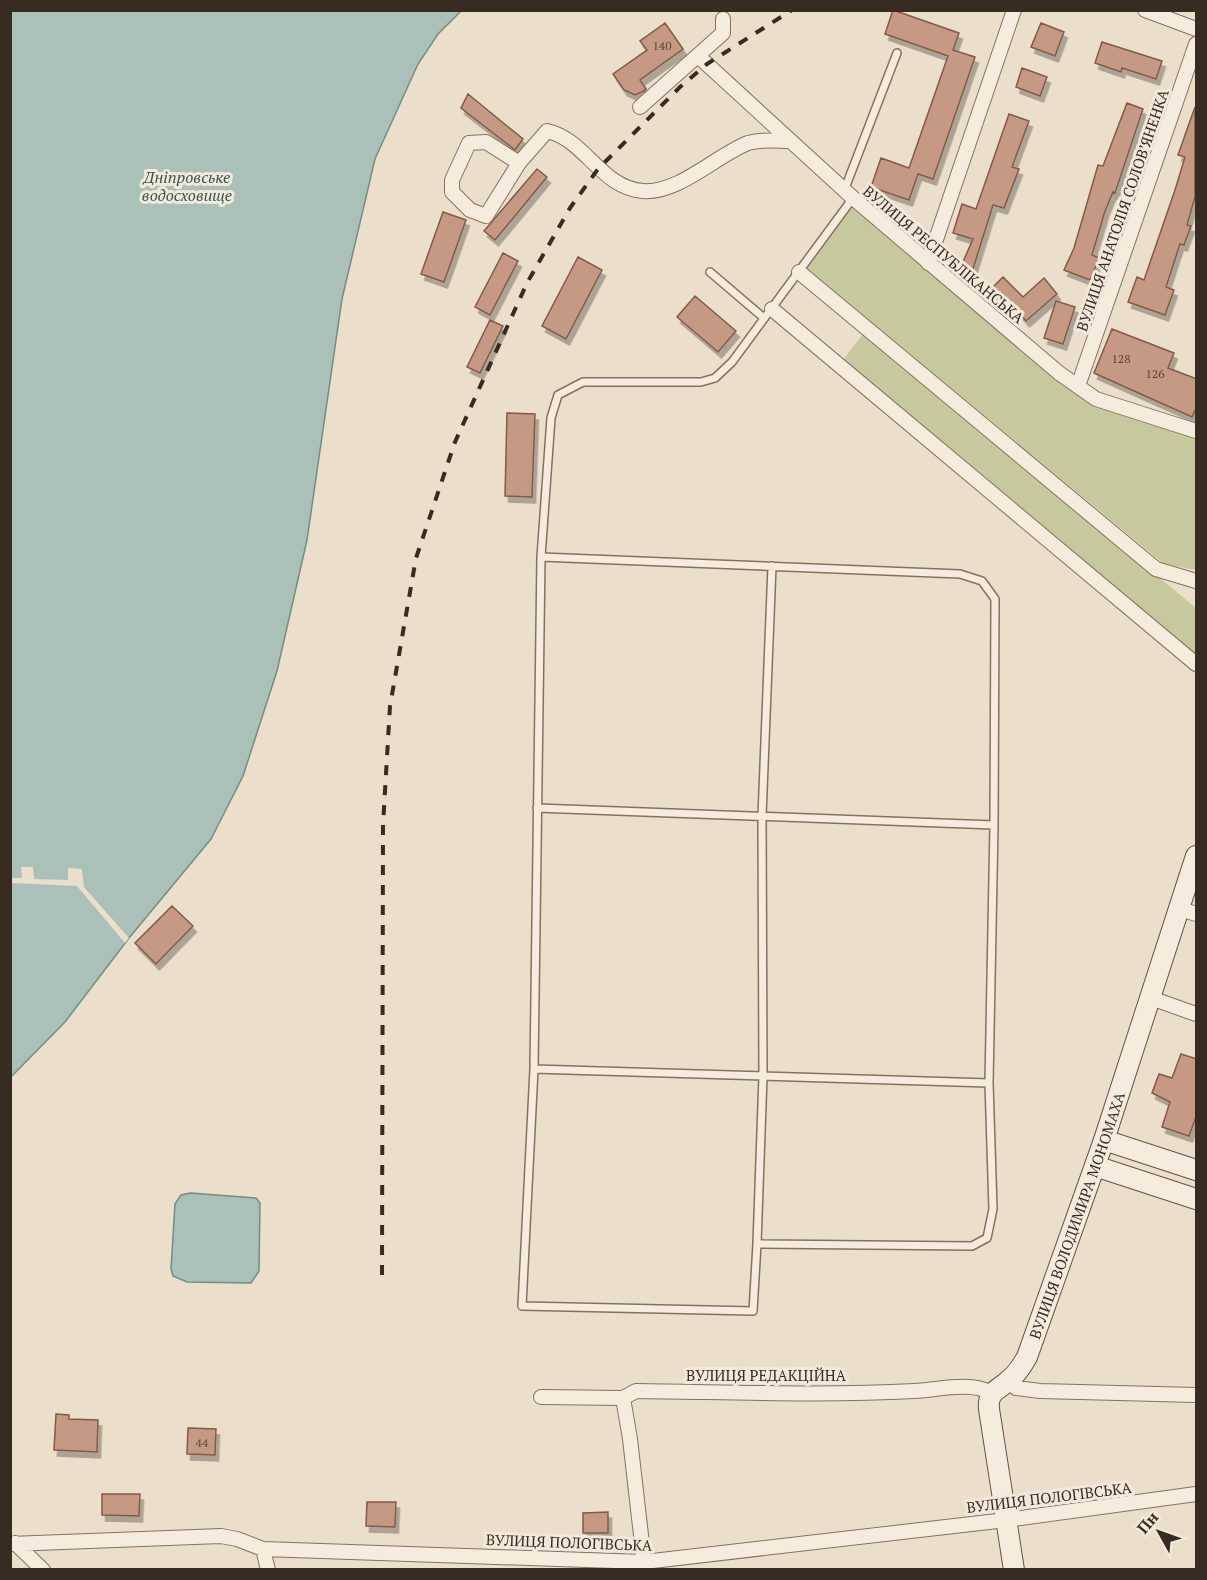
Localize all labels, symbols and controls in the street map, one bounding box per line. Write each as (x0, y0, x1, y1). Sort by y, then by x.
house number: 140 (652, 38, 672, 53)
street label: ВУЛИЦЯ АНАТОЛІЯ СОЛОВ’ЯНЕНКА (1071, 86, 1173, 334)
water label: Дніпровське водосховище (142, 166, 232, 206)
street label: ВУЛИЦЯ РЕСПУБЛІКАНСЬКА (859, 181, 1029, 328)
house number: 128 (1111, 351, 1131, 366)
house number: 126 (1145, 366, 1165, 381)
street label: ВУЛИЦЯ ВОЛОДИМИРА МОНОМАХА (1024, 1089, 1129, 1342)
street label: ВУЛИЦЯ РЕДАКЦІЙНА (686, 1365, 847, 1385)
house number: 44 (196, 1435, 209, 1450)
street label: ВУЛИЦЯ ПОЛОГІВСЬКА (965, 1477, 1134, 1517)
north arrow (1129, 1502, 1189, 1562)
text: Пн (1132, 1506, 1163, 1538)
street label: ВУЛИЦЯ ПОЛОГІВСЬКА (486, 1529, 653, 1555)

